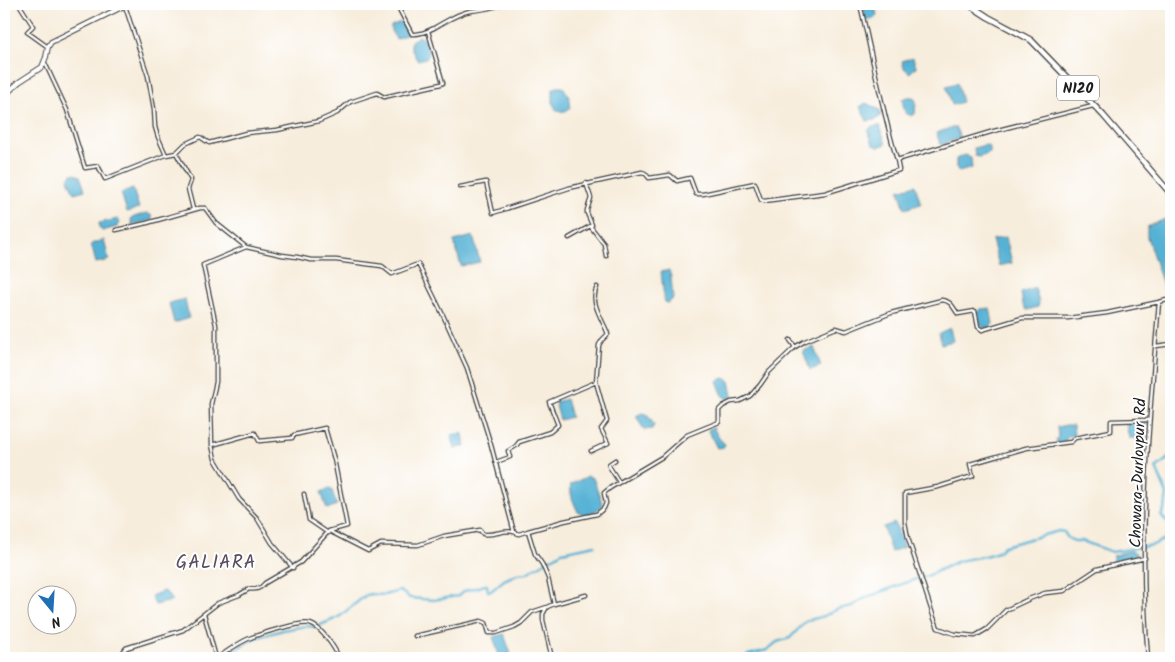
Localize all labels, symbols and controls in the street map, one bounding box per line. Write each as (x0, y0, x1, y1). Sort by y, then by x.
road number: N120 (1057, 76, 1099, 100)
street label: Chowara-Durlovpur Rd (1123, 397, 1154, 548)
district label: GALIARA (176, 548, 256, 578)
north arrow (28, 584, 78, 634)
text: N (48, 610, 63, 633)

